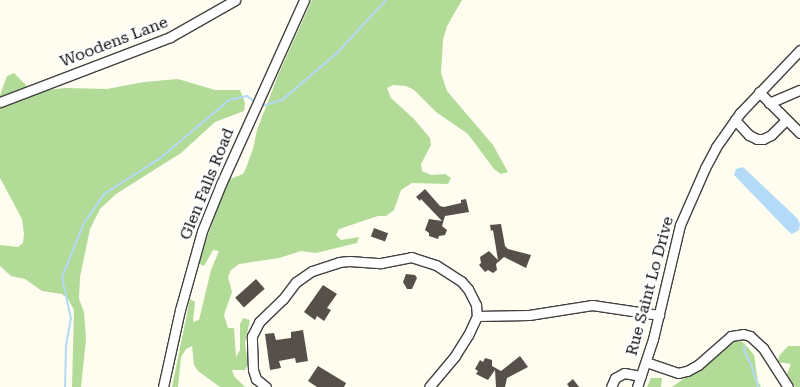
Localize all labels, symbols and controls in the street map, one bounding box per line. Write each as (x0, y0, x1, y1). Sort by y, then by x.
street label: Woodens Lane (57, 13, 171, 71)
street label: Glen Falls Road (176, 125, 238, 243)
street label: Rue Saint Lo Drive (622, 214, 678, 358)

